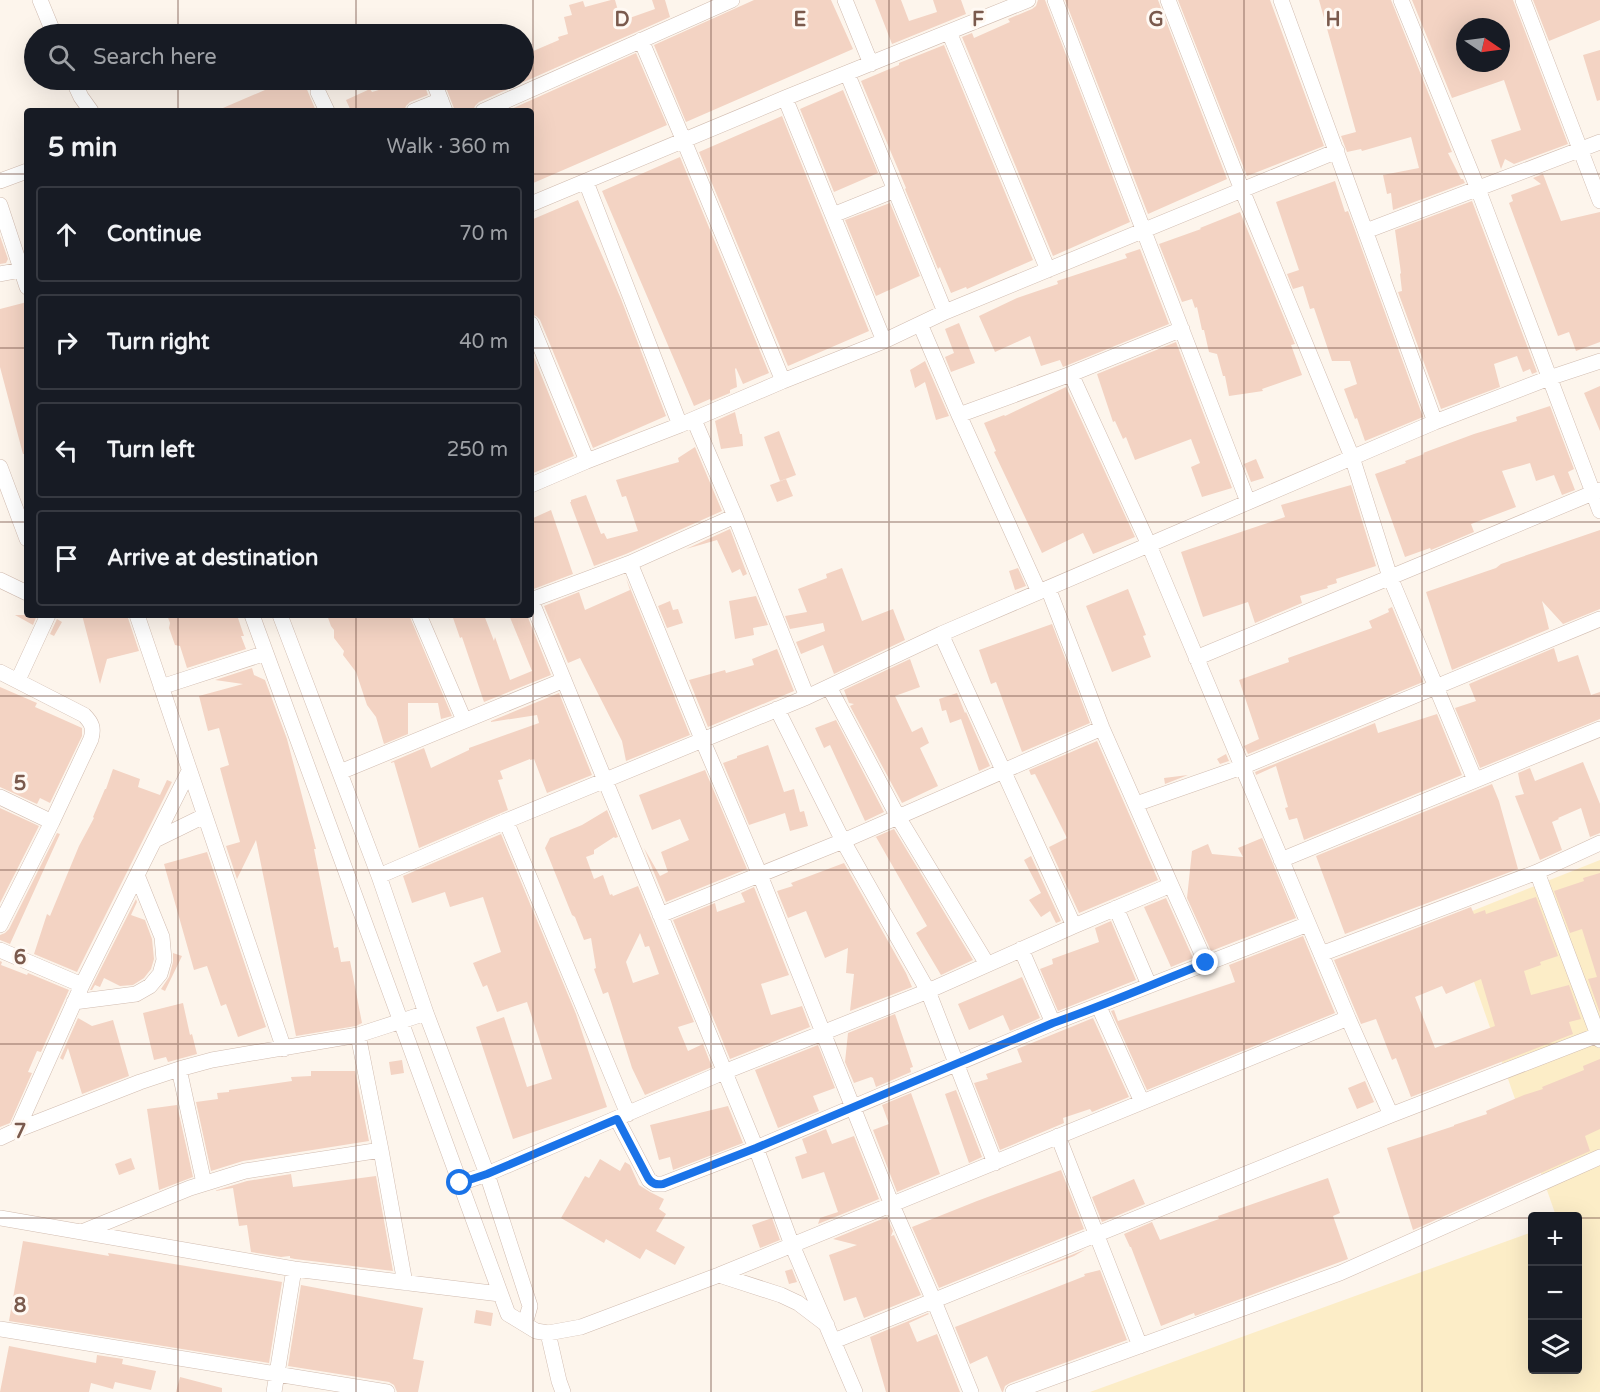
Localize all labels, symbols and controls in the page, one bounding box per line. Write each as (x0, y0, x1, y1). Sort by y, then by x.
text: D (614, 8, 630, 32)
text: E (794, 8, 807, 32)
text: F (972, 8, 984, 32)
text: G (1148, 8, 1164, 32)
text: H (1325, 8, 1341, 32)
north arrow (1456, 18, 1510, 72)
search box (24, 24, 534, 90)
icon: search (45, 41, 78, 74)
text: Search here (93, 44, 217, 70)
text: 5 min (48, 132, 117, 163)
text: Walk · 360 m (387, 135, 510, 159)
icon: ahead (50, 218, 83, 251)
text: Continue (107, 221, 202, 247)
text: 70 m (459, 222, 508, 246)
icon: right (50, 326, 83, 359)
text: Turn right (107, 329, 209, 355)
text: 40 m (459, 330, 508, 354)
icon: left (50, 434, 83, 467)
text: Turn left (107, 437, 195, 463)
text: 250 m (447, 438, 508, 462)
icon: arrive (50, 542, 83, 575)
text: Arrive at destination (107, 545, 318, 571)
text: 5 (14, 772, 26, 796)
text: 6 (14, 946, 26, 970)
route end (1192, 949, 1218, 975)
text: 7 (14, 1120, 26, 1144)
route start (446, 1169, 472, 1195)
map controls (1528, 1212, 1582, 1374)
button: + (1528, 1212, 1582, 1266)
button: − (1528, 1266, 1582, 1320)
text: 8 (14, 1294, 26, 1318)
button: layers (1528, 1320, 1582, 1374)

